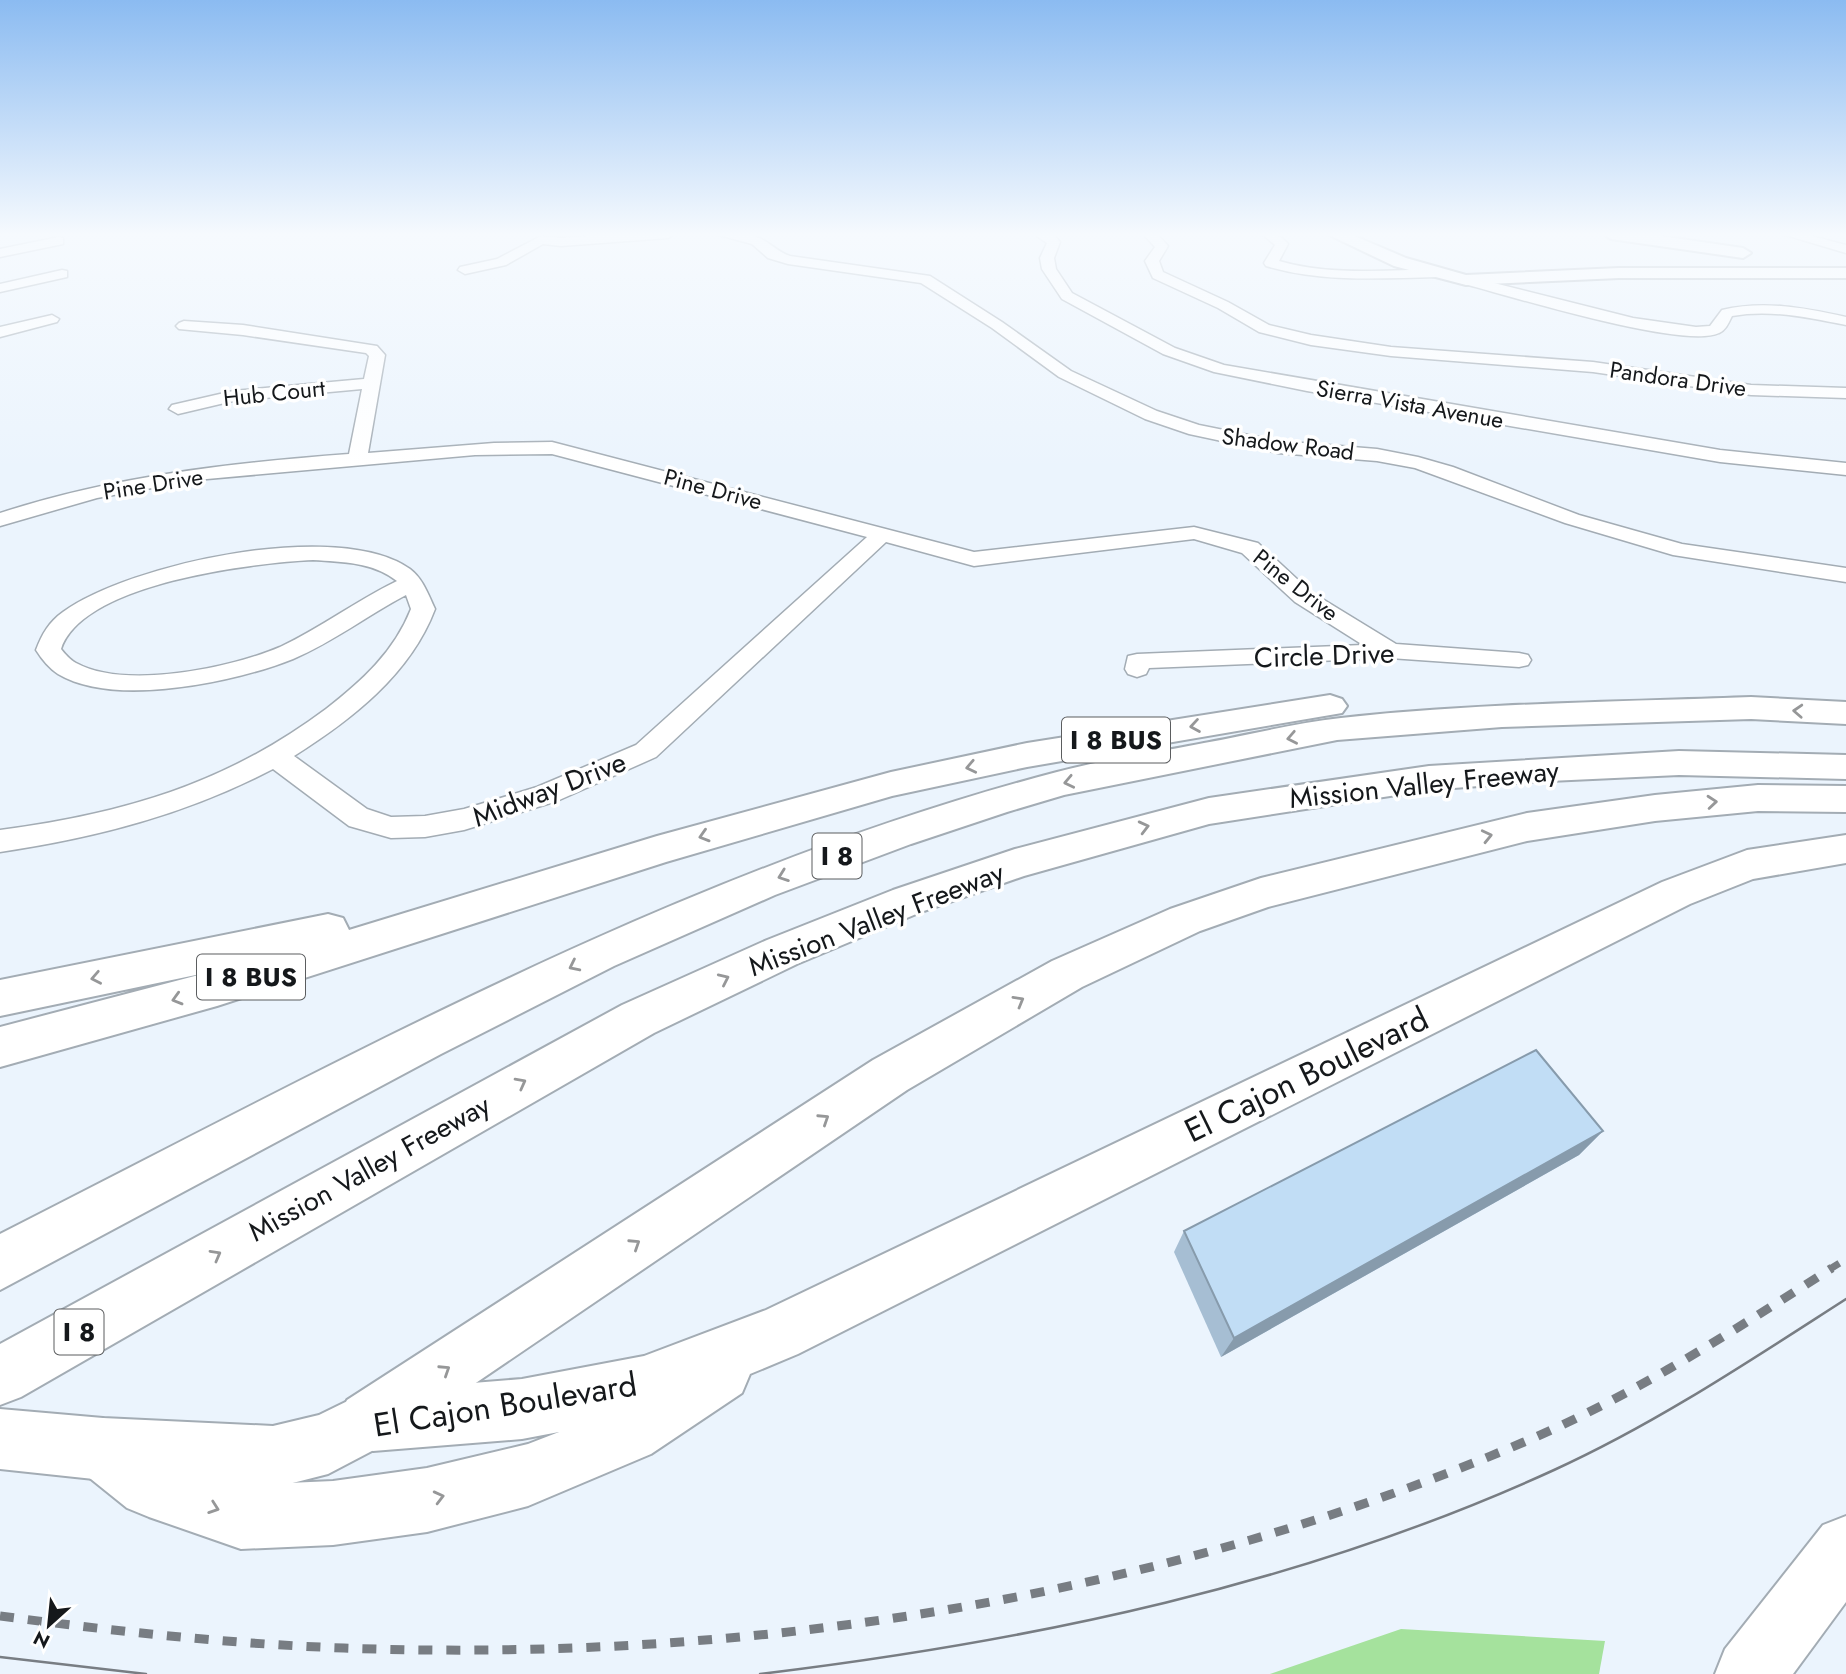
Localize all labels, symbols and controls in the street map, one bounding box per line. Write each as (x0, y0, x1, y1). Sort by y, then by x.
street label: Pandora Drive (1607, 353, 1749, 405)
street label: Hub Court (221, 371, 327, 415)
street label: Sierra Vista Avenue (1314, 371, 1507, 437)
street label: Shadow Road (1220, 419, 1356, 469)
street label: Pine Drive (101, 459, 205, 509)
street label: Pine Drive (660, 460, 766, 518)
street label: Pine Drive (1246, 541, 1346, 629)
street label: Circle Drive (1253, 633, 1395, 678)
one-way arrow (1793, 703, 1804, 718)
road number: I 8 BUS (1062, 718, 1170, 762)
one-way arrow (1189, 718, 1201, 733)
one-way arrow (1286, 730, 1298, 745)
street label: Midway Drive (467, 741, 632, 838)
street label: Mission Valley Freeway (1287, 750, 1561, 819)
one-way arrow (965, 758, 977, 773)
one-way arrow (1063, 774, 1075, 789)
one-way arrow (1707, 795, 1718, 810)
one-way arrow (1138, 821, 1150, 835)
one-way arrow (698, 828, 710, 843)
one-way arrow (1481, 830, 1493, 845)
road number: I 8 (812, 834, 862, 878)
street label: Mission Valley Freeway (742, 852, 1011, 987)
one-way arrow (777, 867, 789, 881)
road number: I 8 BUS (197, 954, 305, 1000)
one-way arrow (569, 958, 581, 972)
one-way arrow (90, 970, 102, 985)
one-way arrow (717, 974, 729, 988)
one-way arrow (171, 991, 183, 1006)
street label: El Cajon Boulevard (1176, 995, 1436, 1154)
one-way arrow (1012, 996, 1024, 1009)
one-way arrow (514, 1078, 527, 1091)
street label: Mission Valley Freeway (241, 1085, 498, 1252)
one-way arrow (817, 1114, 830, 1127)
one-way arrow (627, 1240, 640, 1253)
one-way arrow (209, 1250, 222, 1263)
road number: I 8 (55, 1310, 104, 1354)
street label: El Cajon Boulevard (370, 1360, 640, 1449)
one-way arrow (437, 1366, 450, 1378)
one-way arrow (432, 1491, 444, 1505)
one-way arrow (207, 1500, 219, 1514)
north arrow (14, 1590, 84, 1660)
text: N (29, 1624, 54, 1655)

